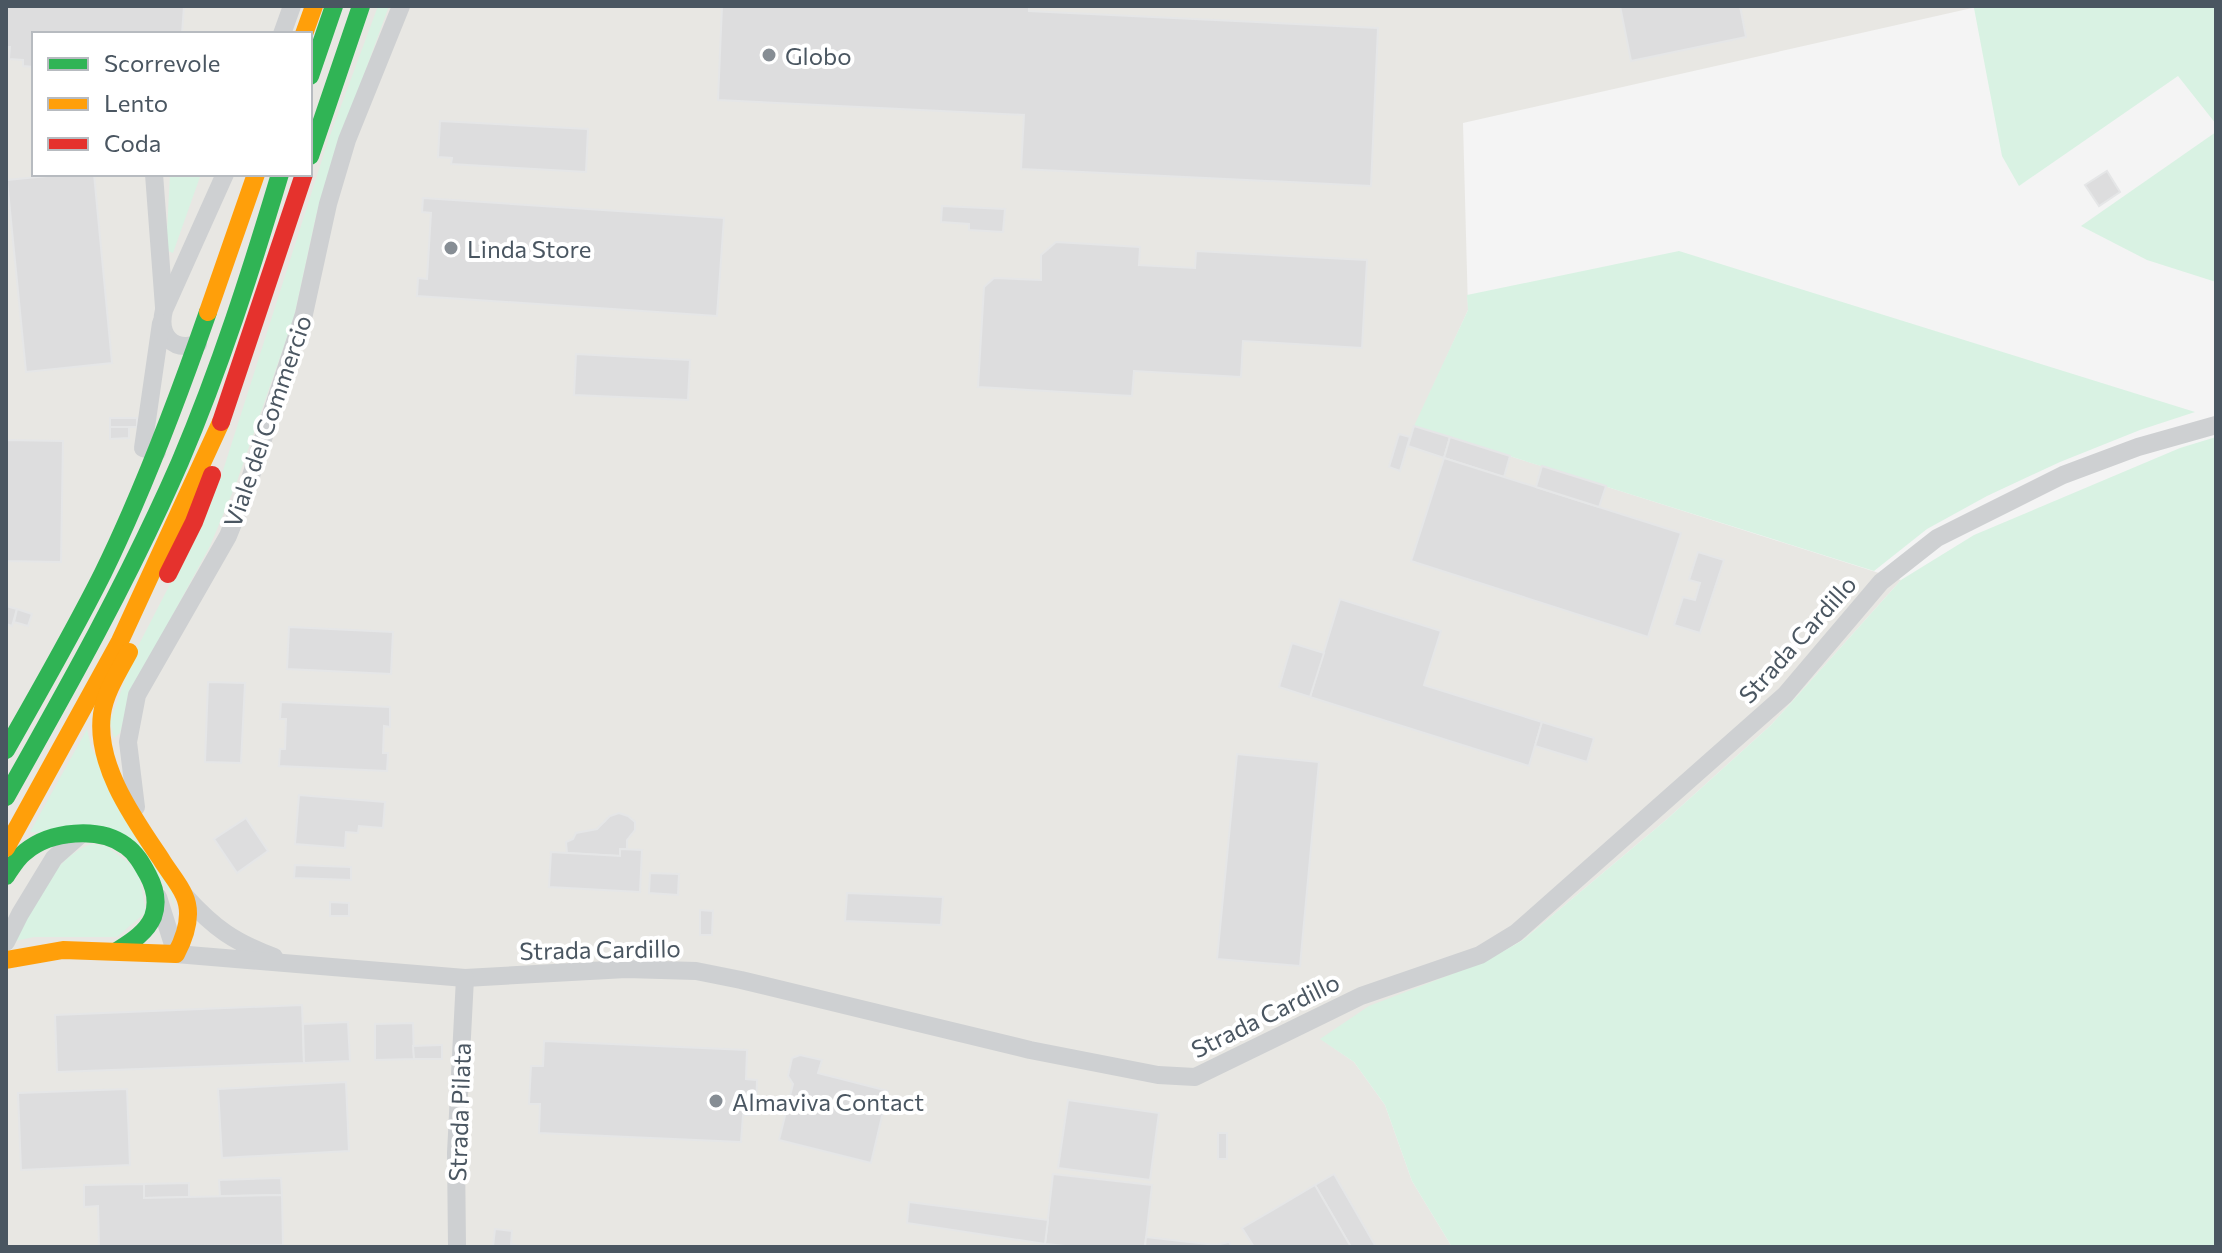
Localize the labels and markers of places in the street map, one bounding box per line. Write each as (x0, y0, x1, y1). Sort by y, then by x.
place label: Globo (785, 41, 852, 70)
marker: Globo (760, 46, 778, 64)
place label: Linda Store (467, 234, 591, 263)
marker: Linda Store (442, 239, 460, 257)
place label: Almaviva Contact (732, 1087, 924, 1116)
marker: Almaviva Contact (707, 1092, 725, 1110)

